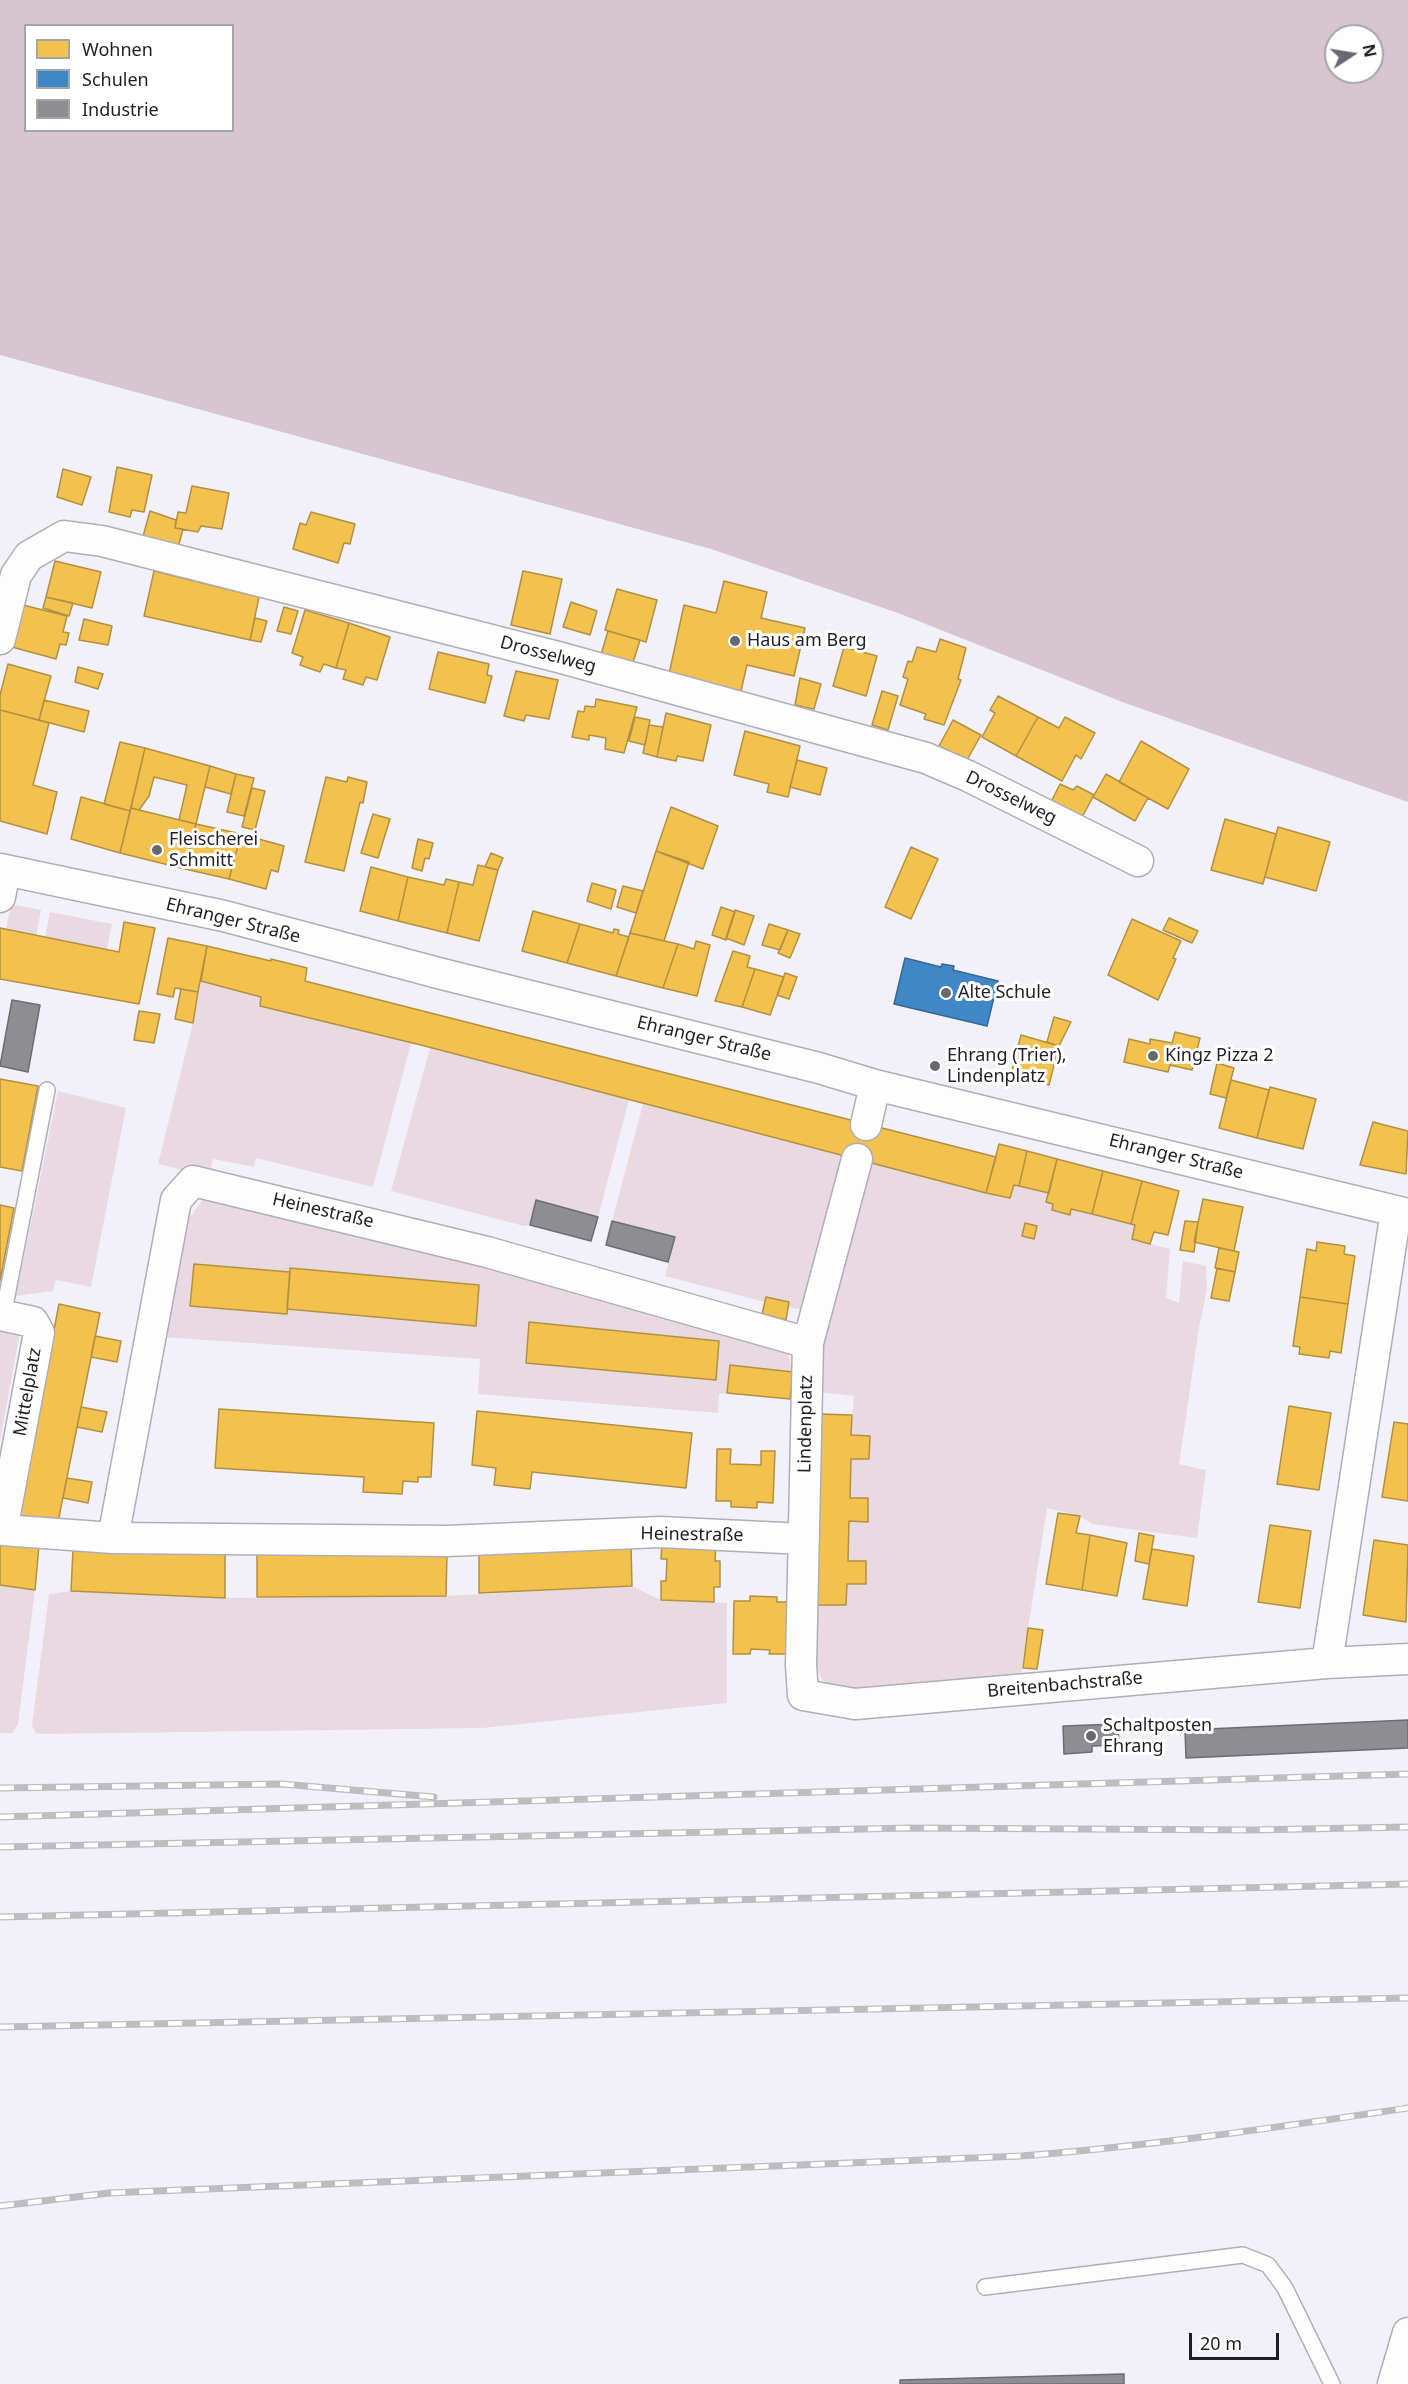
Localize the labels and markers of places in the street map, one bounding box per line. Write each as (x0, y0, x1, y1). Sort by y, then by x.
place label: Haus am Berg (747, 630, 867, 652)
marker: Haus am Berg (728, 634, 742, 648)
place label: Fleischerei Schmitt (169, 829, 258, 872)
marker: Fleischerei Schmitt (150, 843, 164, 857)
place label: Alte Schule (958, 982, 1051, 1004)
marker: Alte Schule (939, 986, 953, 1000)
place label: Ehrang (Trier), Lindenplatz (947, 1045, 1067, 1088)
place label: Kingz Pizza 2 (1165, 1045, 1274, 1067)
marker: Kingz Pizza 2 (1146, 1049, 1160, 1063)
marker: Ehrang (Trier), Lindenplatz (928, 1059, 942, 1073)
place label: Schaltposten Ehrang (1103, 1715, 1212, 1758)
marker: Schaltposten Ehrang (1084, 1729, 1098, 1743)

